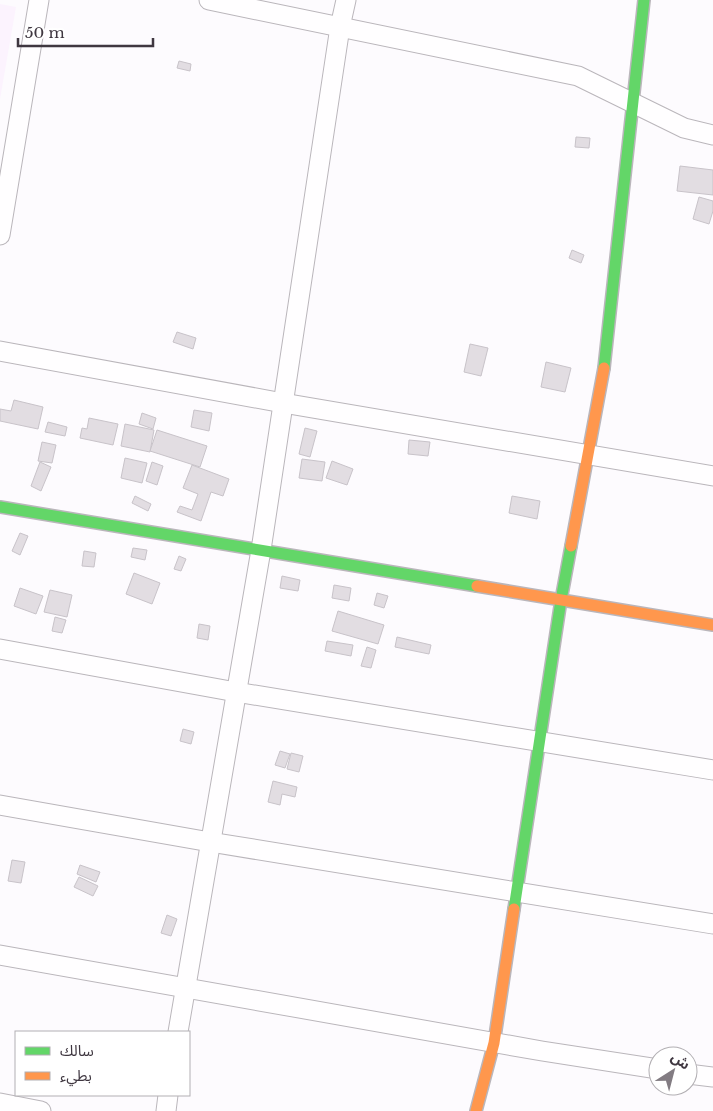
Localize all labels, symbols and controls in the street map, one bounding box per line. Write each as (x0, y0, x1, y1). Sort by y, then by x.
scale bar (18, 15, 152, 47)
text: 50 m (25, 23, 65, 42)
legend (15, 1031, 190, 1096)
text: سالك (60, 1041, 94, 1060)
north arrow (648, 1046, 698, 1096)
text: ش (668, 1048, 694, 1073)
text: بطيء (60, 1066, 92, 1087)

